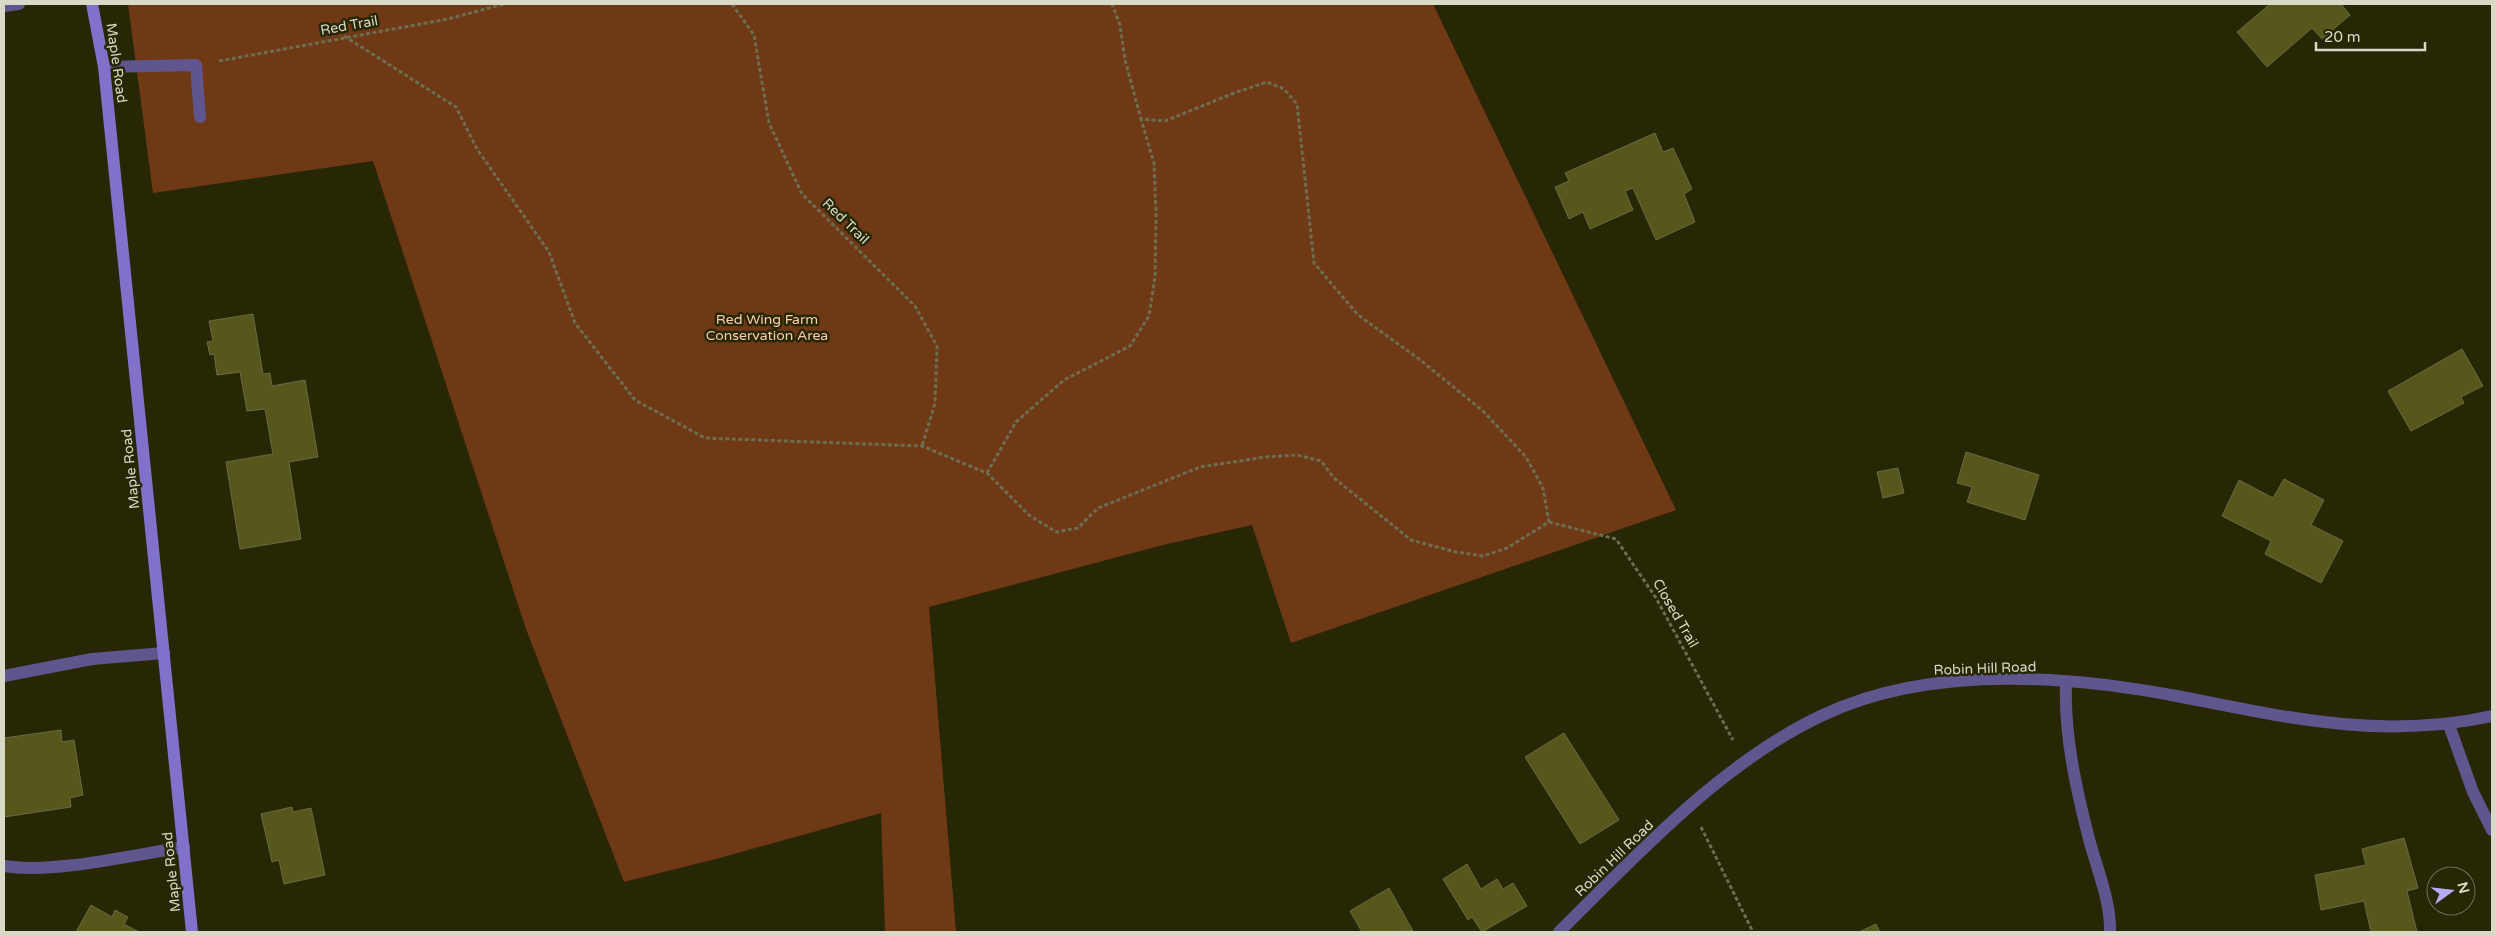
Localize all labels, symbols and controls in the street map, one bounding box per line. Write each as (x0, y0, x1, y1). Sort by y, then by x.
street label: Red Trail (319, 12, 379, 39)
scale bar (2316, 20, 2425, 52)
street label: Maple Road (102, 22, 131, 104)
text: 20 m (2324, 28, 2361, 46)
street label: Red Trail (819, 195, 873, 248)
park label: Red Wing Farm Conservation Area (706, 311, 828, 344)
street label: Maple Road (118, 428, 143, 510)
street label: Closed Trail (1649, 576, 1702, 651)
street label: Robin Hill Road (1933, 658, 2037, 679)
street label: Robin Hill Road (1572, 817, 1657, 900)
street label: Maple Road (159, 831, 184, 913)
north arrow (2426, 866, 2476, 916)
text: N (2453, 880, 2473, 895)

